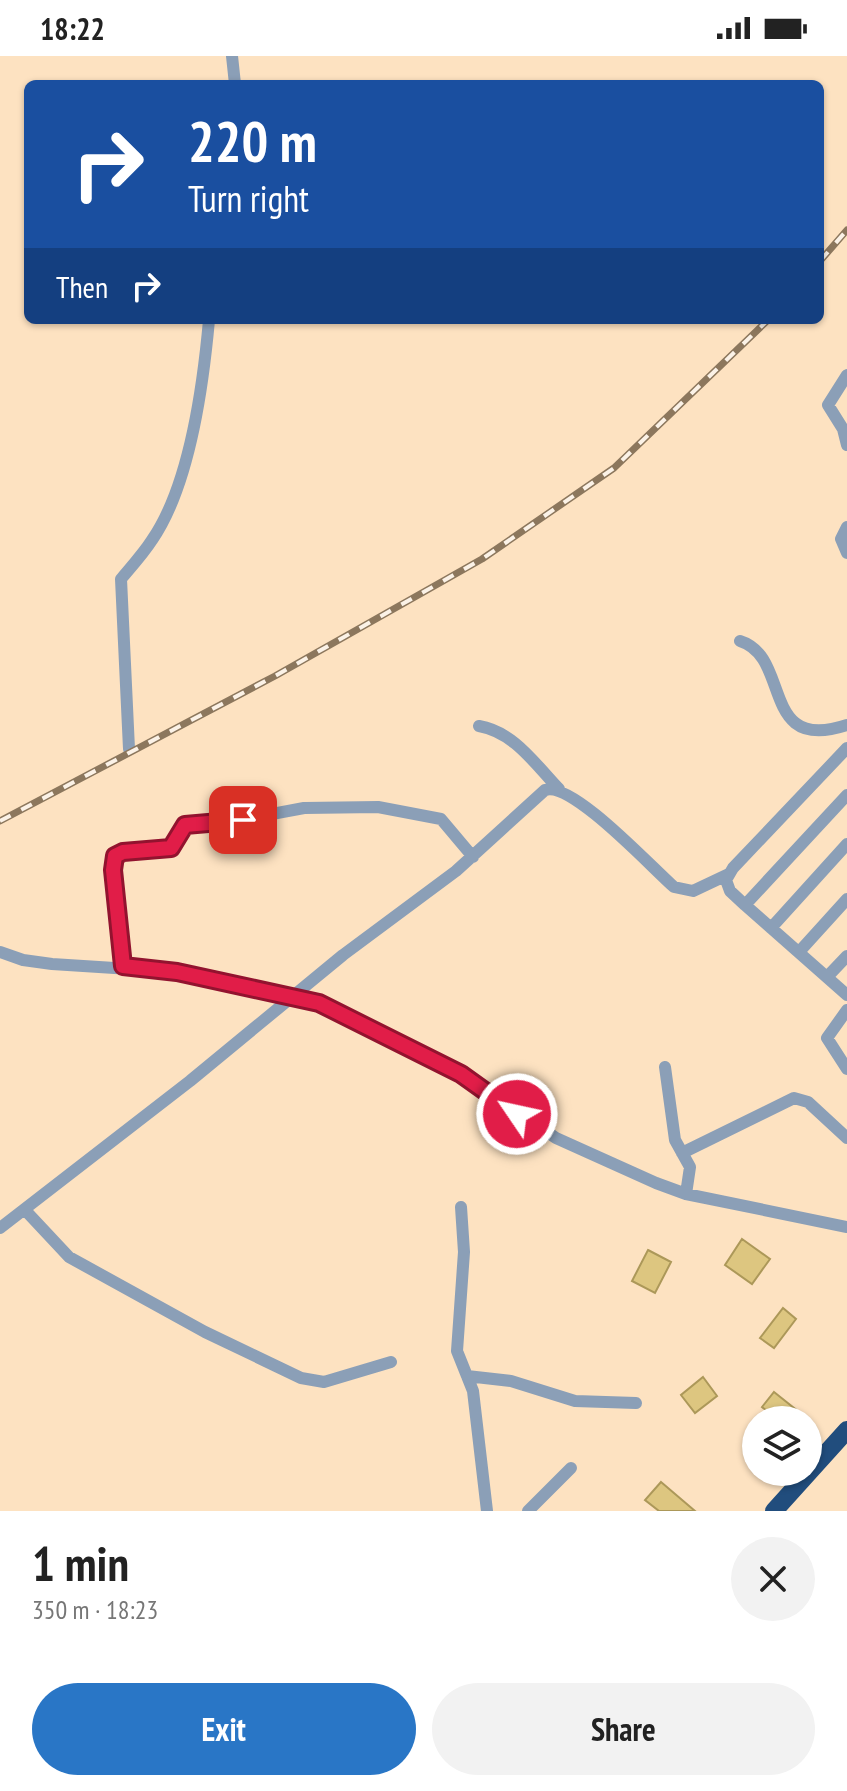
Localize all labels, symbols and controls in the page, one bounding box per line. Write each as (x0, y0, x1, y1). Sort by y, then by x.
text: 18:22 (40, 9, 105, 48)
text: 220 m (188, 105, 317, 177)
icon: right (56, 112, 160, 216)
text: Turn right (188, 175, 309, 222)
icon: right (124, 264, 168, 308)
text: Then (56, 267, 108, 306)
pin (209, 786, 277, 854)
icon: arrive (221, 798, 265, 842)
position arrow (475, 1072, 559, 1156)
map controls (742, 1406, 822, 1486)
button: layers (742, 1406, 822, 1486)
text: 1 min (32, 1532, 129, 1594)
button: close (731, 1537, 815, 1621)
text: 350 m · 18:23 (32, 1593, 158, 1626)
button: Exit (32, 1683, 416, 1775)
button: Share (432, 1683, 815, 1775)

